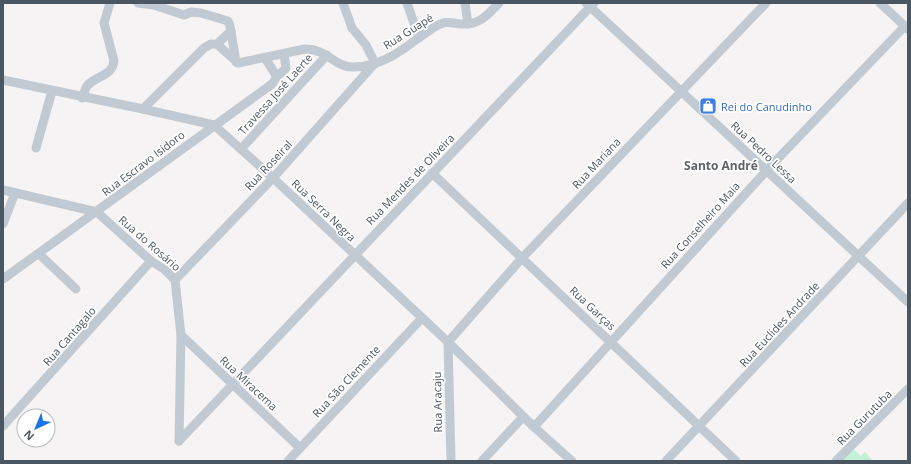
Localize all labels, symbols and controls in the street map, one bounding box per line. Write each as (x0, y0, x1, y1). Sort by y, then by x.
street label: Rua Guapé (380, 10, 436, 52)
street label: Travessa José Laerte (235, 50, 315, 138)
shop icon: Rei do Canudinho (698, 96, 718, 116)
place label: Rei do Canudinho (721, 99, 812, 114)
street label: Rua Pedro Lessa (728, 118, 800, 186)
street label: Rua Escravo Isidoro (98, 127, 188, 199)
street label: Rua Mendes de Oliveira (362, 130, 458, 228)
street label: Rua Mariana (568, 134, 624, 192)
street label: Rua Roseiral (241, 137, 295, 193)
district label: Santo André (684, 157, 758, 174)
street label: Rua Serra Negra (289, 176, 359, 244)
street label: Rua Conselheiro Maia (657, 179, 743, 271)
street label: Rua do Rosário (116, 212, 184, 274)
street label: Rua Euclides Andrade (736, 278, 822, 370)
street label: Rua Garças (567, 283, 619, 333)
street label: Rua Cantagalo (39, 303, 99, 369)
street label: Rua São Clemente (309, 342, 383, 420)
street label: Rua Miracema (217, 352, 281, 414)
street label: Rua Aracaju (429, 371, 445, 433)
street label: Rua Gurutuba (833, 386, 895, 448)
north arrow (16, 408, 56, 448)
text: N (20, 427, 37, 444)

